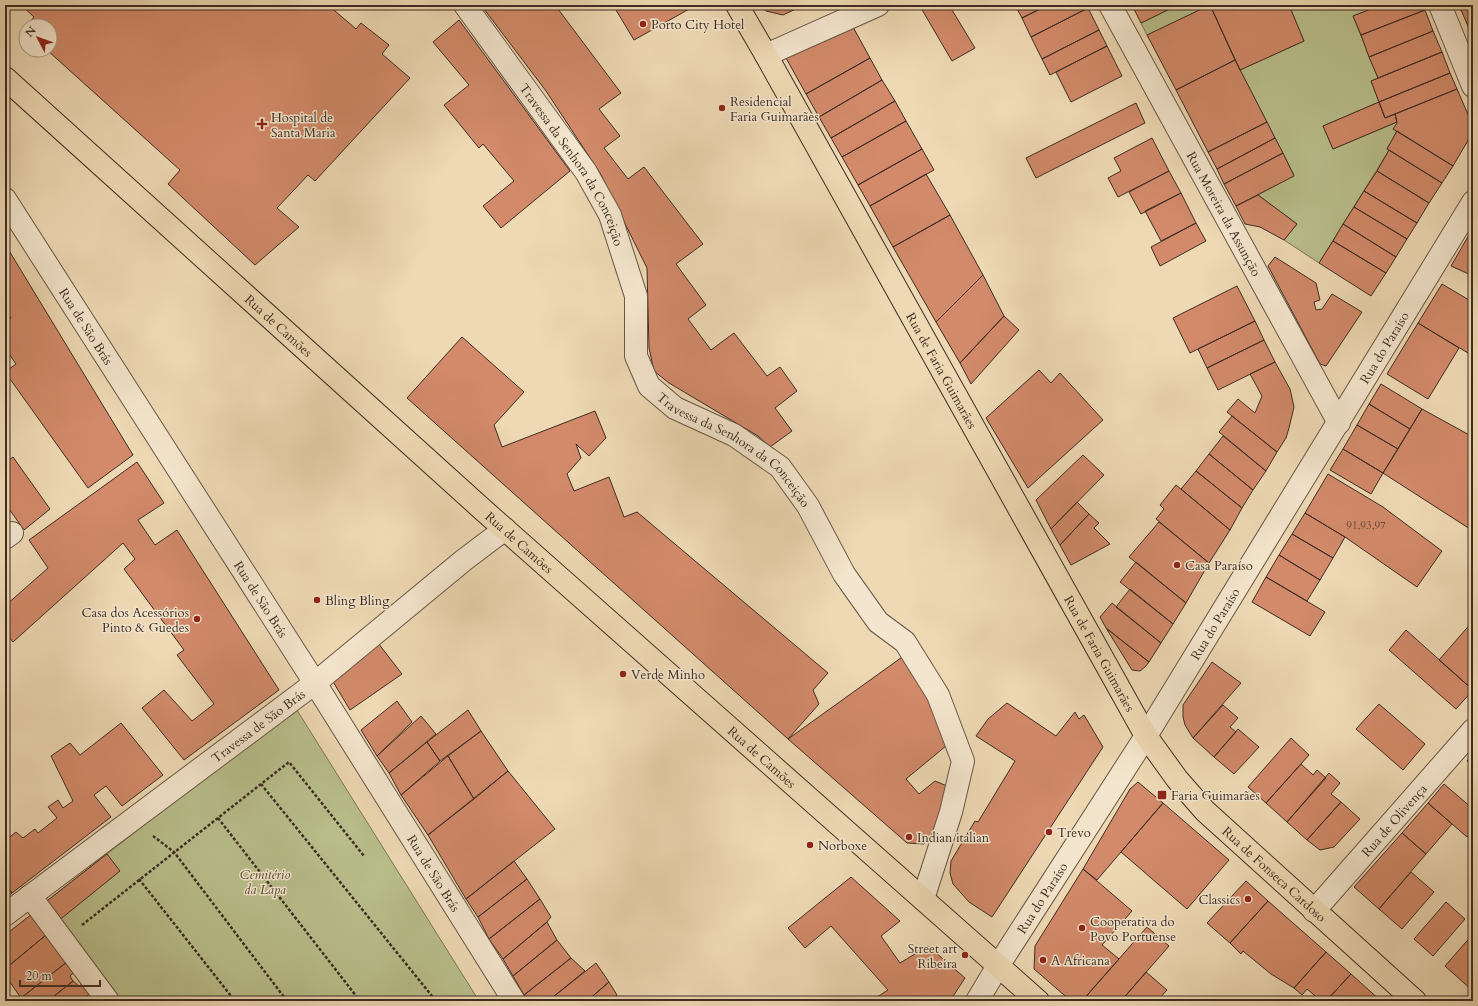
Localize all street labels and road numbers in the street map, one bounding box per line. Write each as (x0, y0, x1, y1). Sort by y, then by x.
street label: Travessa da Senhora da Conceição (515, 80, 627, 248)
street label: Rua Moreira da Assunção (1182, 149, 1265, 280)
street label: Rua de São Brás (54, 285, 117, 369)
street label: Rua de Camões (240, 291, 316, 361)
street label: Rua do Paraíso (1356, 308, 1414, 387)
street label: Rua de Faria Guimarães (901, 310, 981, 432)
street label: Travessa da Senhora da Conceição (653, 389, 814, 511)
street label: Rua de Camões (481, 508, 557, 578)
street label: Rua de São Brás (229, 558, 292, 641)
street label: Rua do Paraíso (1187, 585, 1245, 664)
street label: Rua de Faria Guimarães (1059, 592, 1139, 715)
street label: Travessa de São Brás (208, 685, 309, 767)
street label: Rua de Camões (724, 723, 799, 793)
street label: Rua de Olivença (1358, 780, 1432, 861)
street label: Rua de Fonseca Cardoso (1218, 823, 1330, 926)
street label: Rua de São Brás (402, 832, 464, 916)
street label: Rua do Paraíso (1013, 859, 1072, 937)

